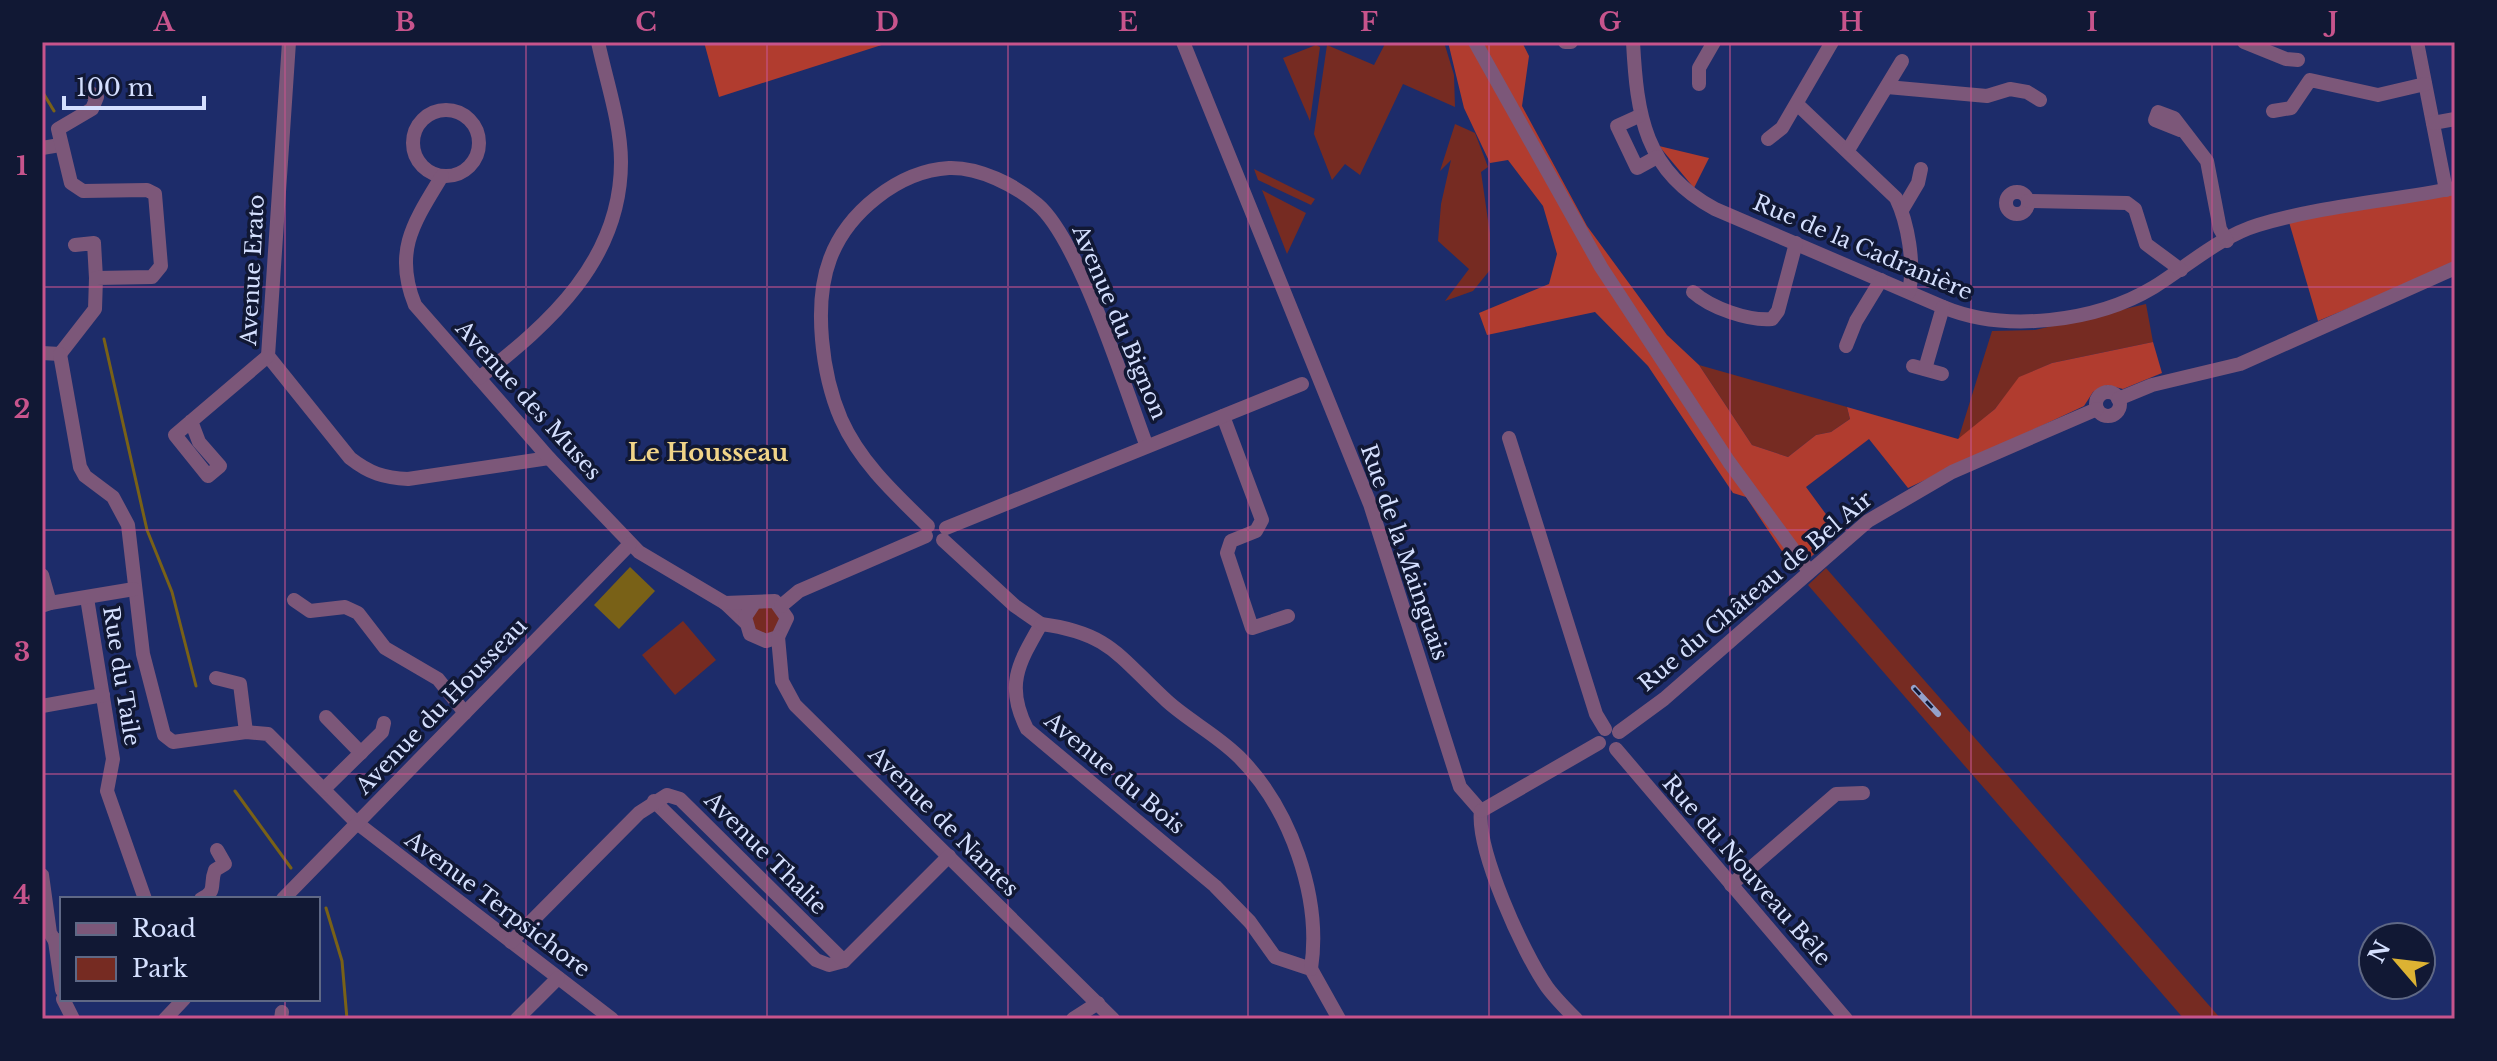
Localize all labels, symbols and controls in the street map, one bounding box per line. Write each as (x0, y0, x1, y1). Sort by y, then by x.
text: A (152, 6, 175, 38)
text: B (395, 6, 415, 38)
text: C (635, 6, 657, 38)
text: D (875, 6, 899, 38)
text: E (1118, 6, 1138, 38)
text: F (1360, 6, 1378, 38)
text: G (1599, 6, 1622, 38)
text: H (1839, 6, 1863, 38)
text: I (2086, 6, 2098, 38)
text: J (2323, 6, 2338, 38)
scale bar (64, 60, 204, 110)
text: 100 m (76, 73, 154, 102)
text: 1 (16, 150, 28, 182)
street label: Rue de la Cadranière (1749, 189, 1977, 306)
street label: Avenue Erato (235, 194, 270, 347)
street label: Avenue du Bignon (1066, 220, 1173, 423)
street label: Avenue des Muses (449, 314, 607, 485)
text: 2 (14, 393, 30, 425)
district label: Le Housseau (628, 438, 788, 467)
street label: Rue de la Mainguais (1355, 441, 1454, 664)
street label: Rue du Château de Bel Air (1633, 485, 1878, 697)
street label: Rue du Taile (97, 604, 146, 748)
street label: Avenue du Housseau (350, 612, 533, 801)
text: 3 (14, 636, 30, 668)
street label: Avenue du Bois (1038, 706, 1190, 840)
street label: Avenue de Nantes (862, 740, 1024, 902)
street label: Rue du Nouveau Bêle (1657, 770, 1837, 971)
street label: Avenue Thalie (698, 786, 832, 920)
street label: Avenue Terpsichore (399, 825, 595, 983)
text: 4 (13, 879, 31, 911)
legend (60, 897, 320, 1001)
text: Road (132, 914, 196, 943)
north arrow (2357, 921, 2437, 1001)
text: N (2363, 936, 2397, 967)
text: Park (132, 954, 188, 983)

